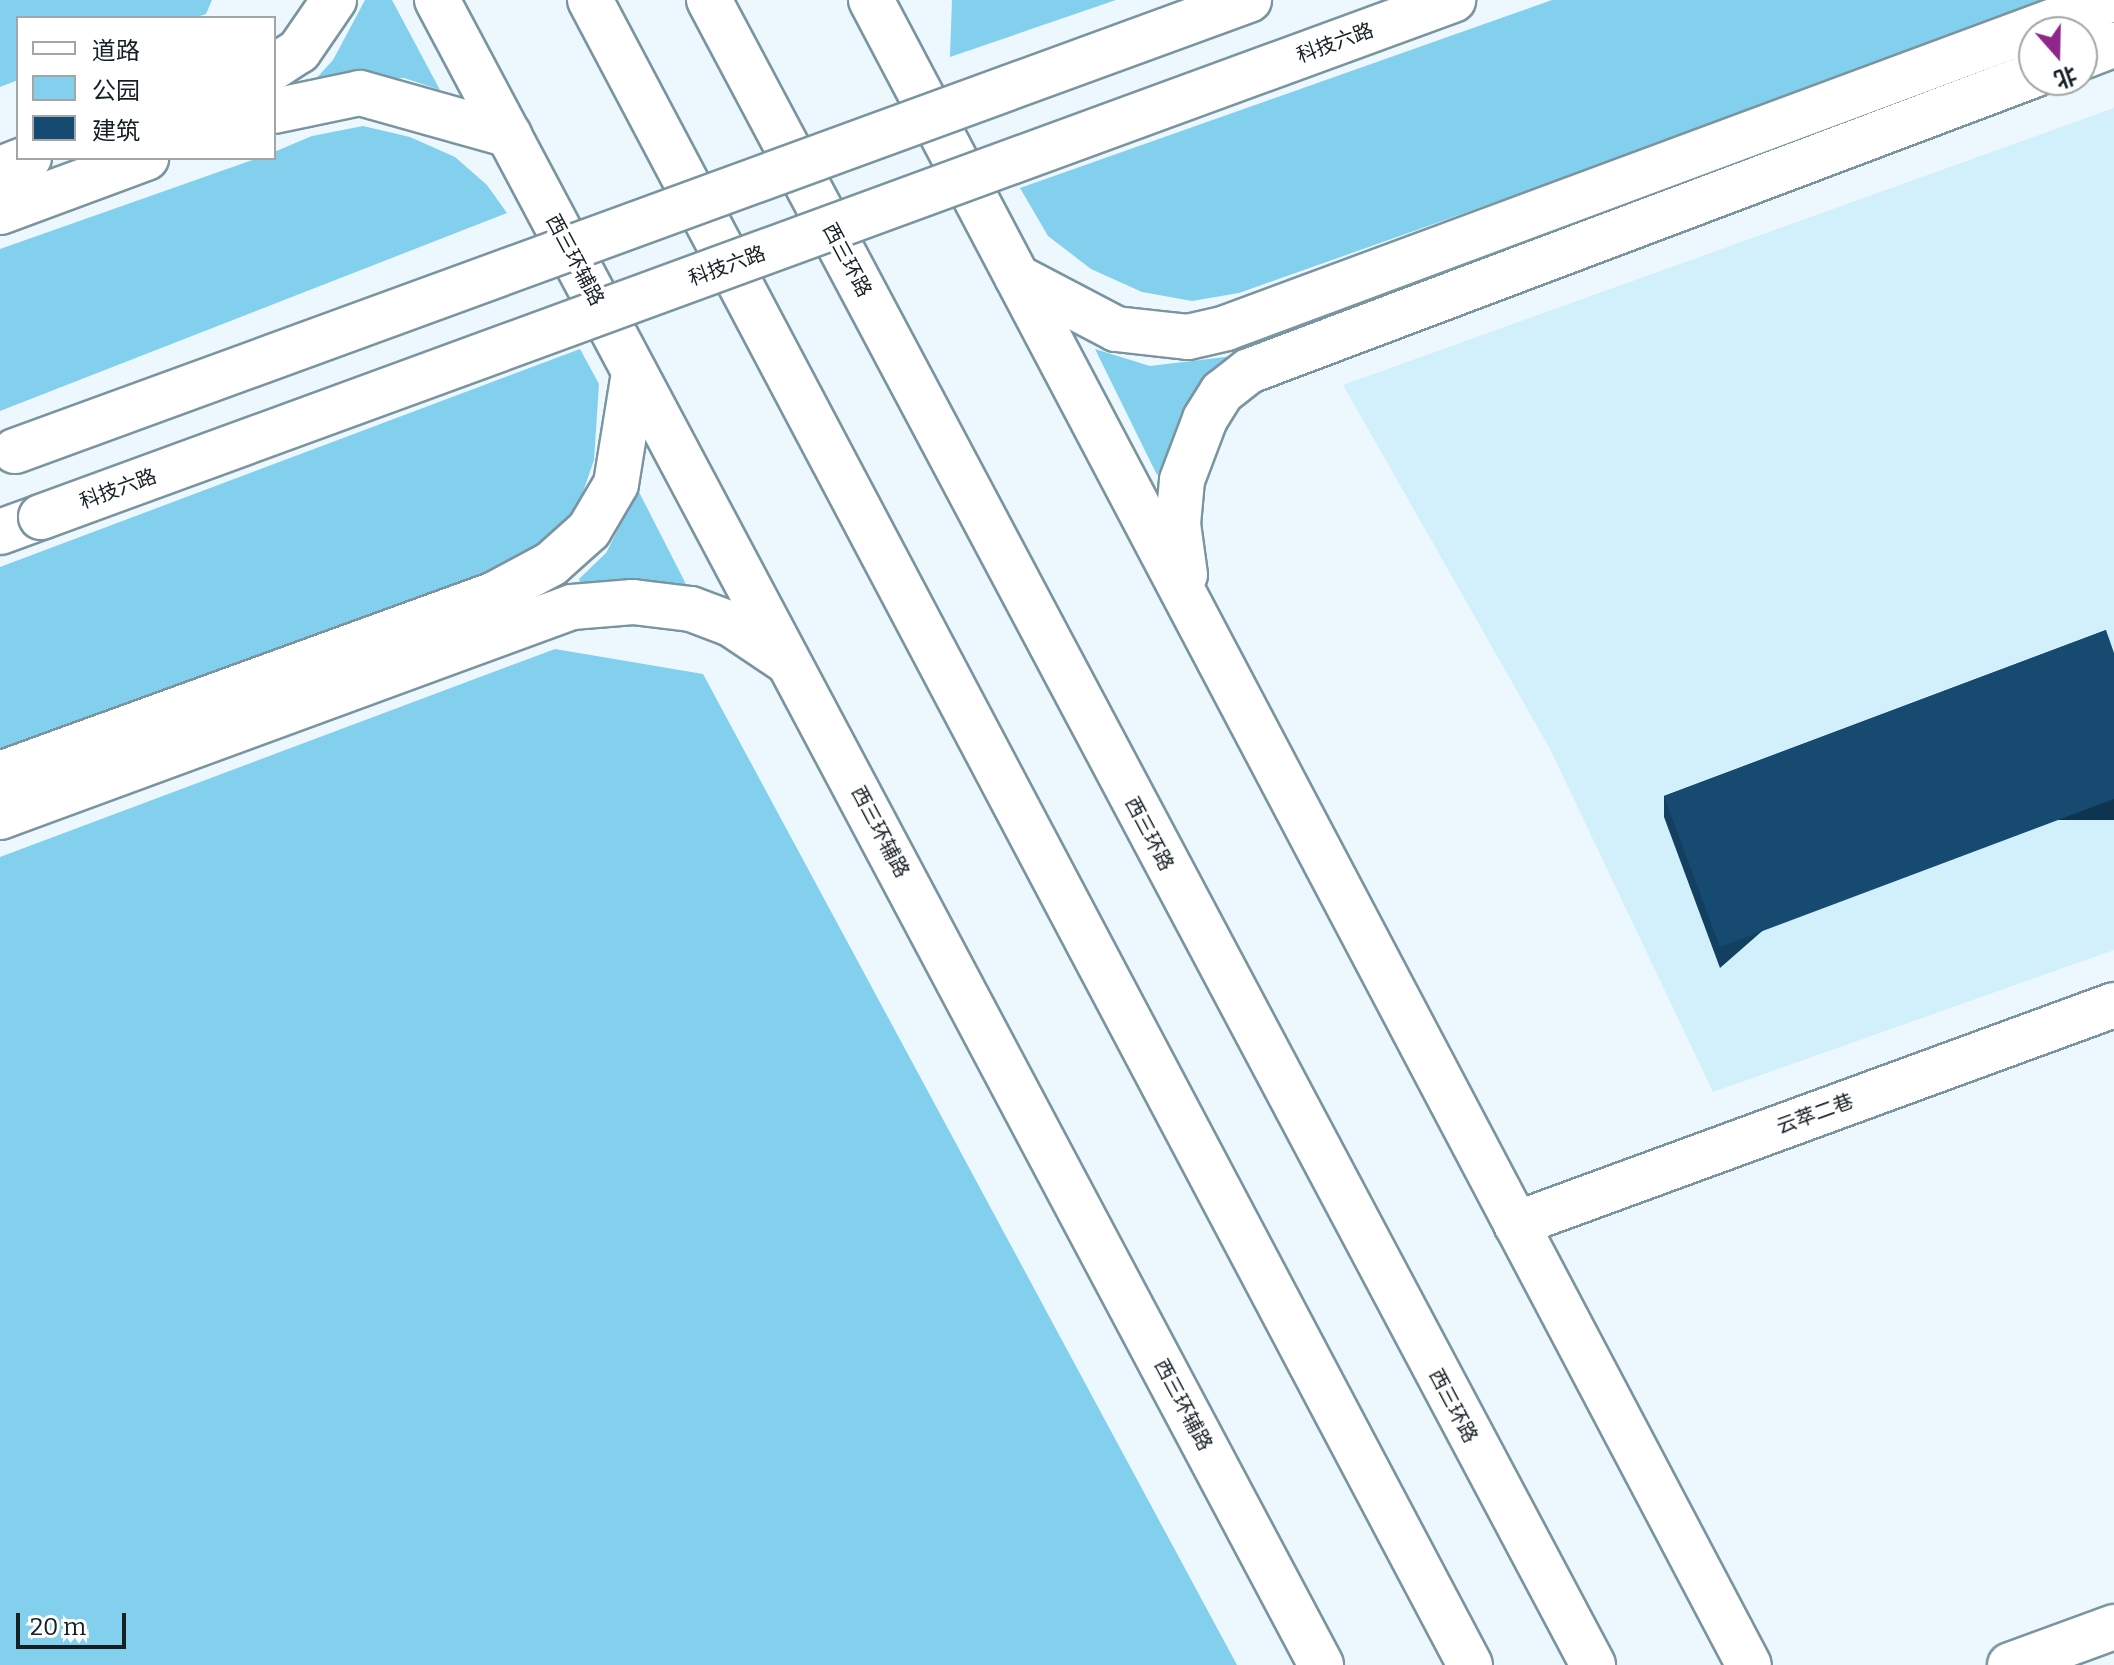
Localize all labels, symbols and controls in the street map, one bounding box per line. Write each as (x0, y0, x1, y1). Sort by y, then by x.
legend (16, 16, 276, 160)
north arrow (2018, 16, 2098, 96)
street label: 科技六路 (1293, 18, 1377, 68)
text: 道路 (92, 37, 140, 65)
text: 北 (2051, 61, 2081, 94)
text: 公园 (92, 77, 140, 105)
text: 建筑 (92, 117, 140, 145)
street label: 西三环辅路 (541, 210, 609, 310)
street label: 西三环路 (818, 219, 876, 301)
street label: 科技六路 (685, 241, 769, 291)
street label: 科技六路 (76, 464, 160, 514)
street label: 西三环辅路 (846, 782, 914, 882)
street label: 西三环路 (1120, 793, 1178, 875)
street label: 云萃二巷 (1773, 1089, 1857, 1139)
street label: 西三环辅路 (1149, 1355, 1217, 1455)
street label: 西三环路 (1424, 1365, 1482, 1447)
scale bar (20, 1597, 130, 1647)
text: 20 m (30, 1613, 86, 1641)

